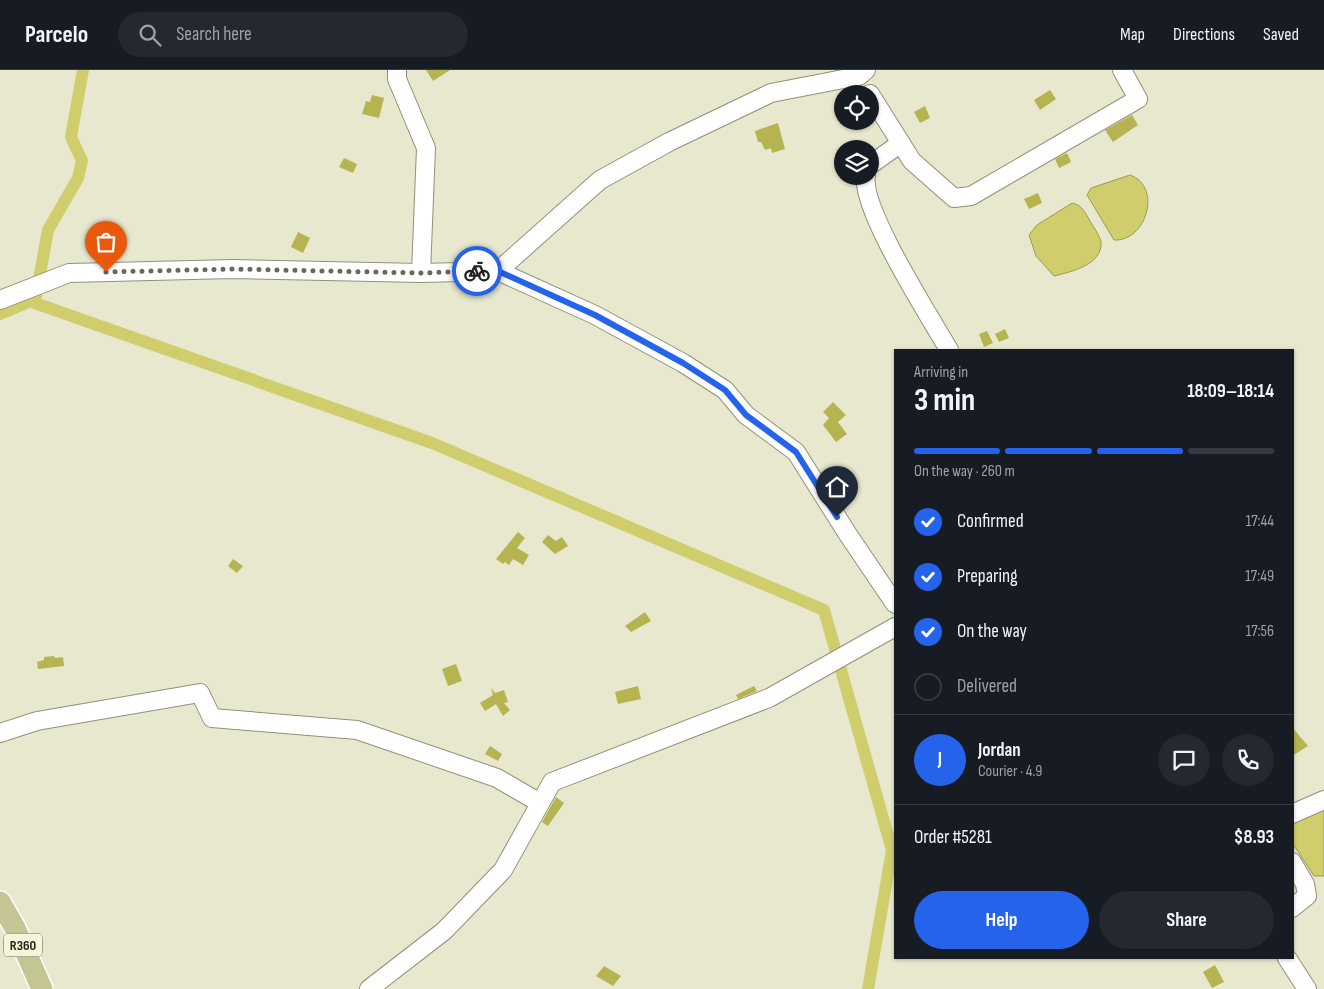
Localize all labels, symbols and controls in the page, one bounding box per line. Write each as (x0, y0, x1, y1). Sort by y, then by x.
search box (118, 12, 468, 57)
text: Parcelo (25, 20, 88, 49)
icon: search (136, 21, 164, 49)
text: Search here (176, 23, 252, 46)
text: Map (1120, 24, 1145, 45)
text: Directions (1173, 24, 1235, 45)
text: Saved (1263, 24, 1299, 45)
map controls (834, 85, 879, 185)
button: locate (834, 85, 879, 130)
button: layers (834, 140, 879, 185)
pin (85, 221, 127, 272)
icon: bag (92, 228, 120, 256)
courier (452, 246, 502, 296)
icon: bike (463, 257, 491, 285)
text: Arriving in (914, 363, 968, 382)
text: 18:09–18:14 (1187, 380, 1274, 403)
text: 3 min (914, 381, 975, 420)
text: On the way · 260 m (914, 462, 1015, 481)
pin (816, 466, 858, 517)
icon: home (823, 473, 851, 501)
icon: check (914, 508, 942, 536)
text: Confirmed (957, 510, 1024, 533)
text: 17:44 (1246, 512, 1274, 531)
icon: check (914, 563, 942, 591)
text: Preparing (957, 565, 1018, 588)
text: 17:49 (1245, 567, 1274, 586)
icon: check (914, 618, 942, 646)
text: On the way (957, 620, 1027, 643)
text: 17:56 (1246, 622, 1274, 641)
text: Delivered (957, 675, 1017, 698)
button: chat (1158, 734, 1210, 786)
button: phone (1222, 734, 1274, 786)
text: Jordan (978, 739, 1021, 762)
text: J (938, 748, 942, 771)
text: Courier · 4.9 (978, 762, 1042, 781)
text: Order #5281 (914, 826, 992, 849)
text: $8.93 (1234, 826, 1274, 849)
button: Help (914, 891, 1089, 949)
button: Share (1099, 891, 1274, 949)
road number: R360 (4, 934, 42, 956)

